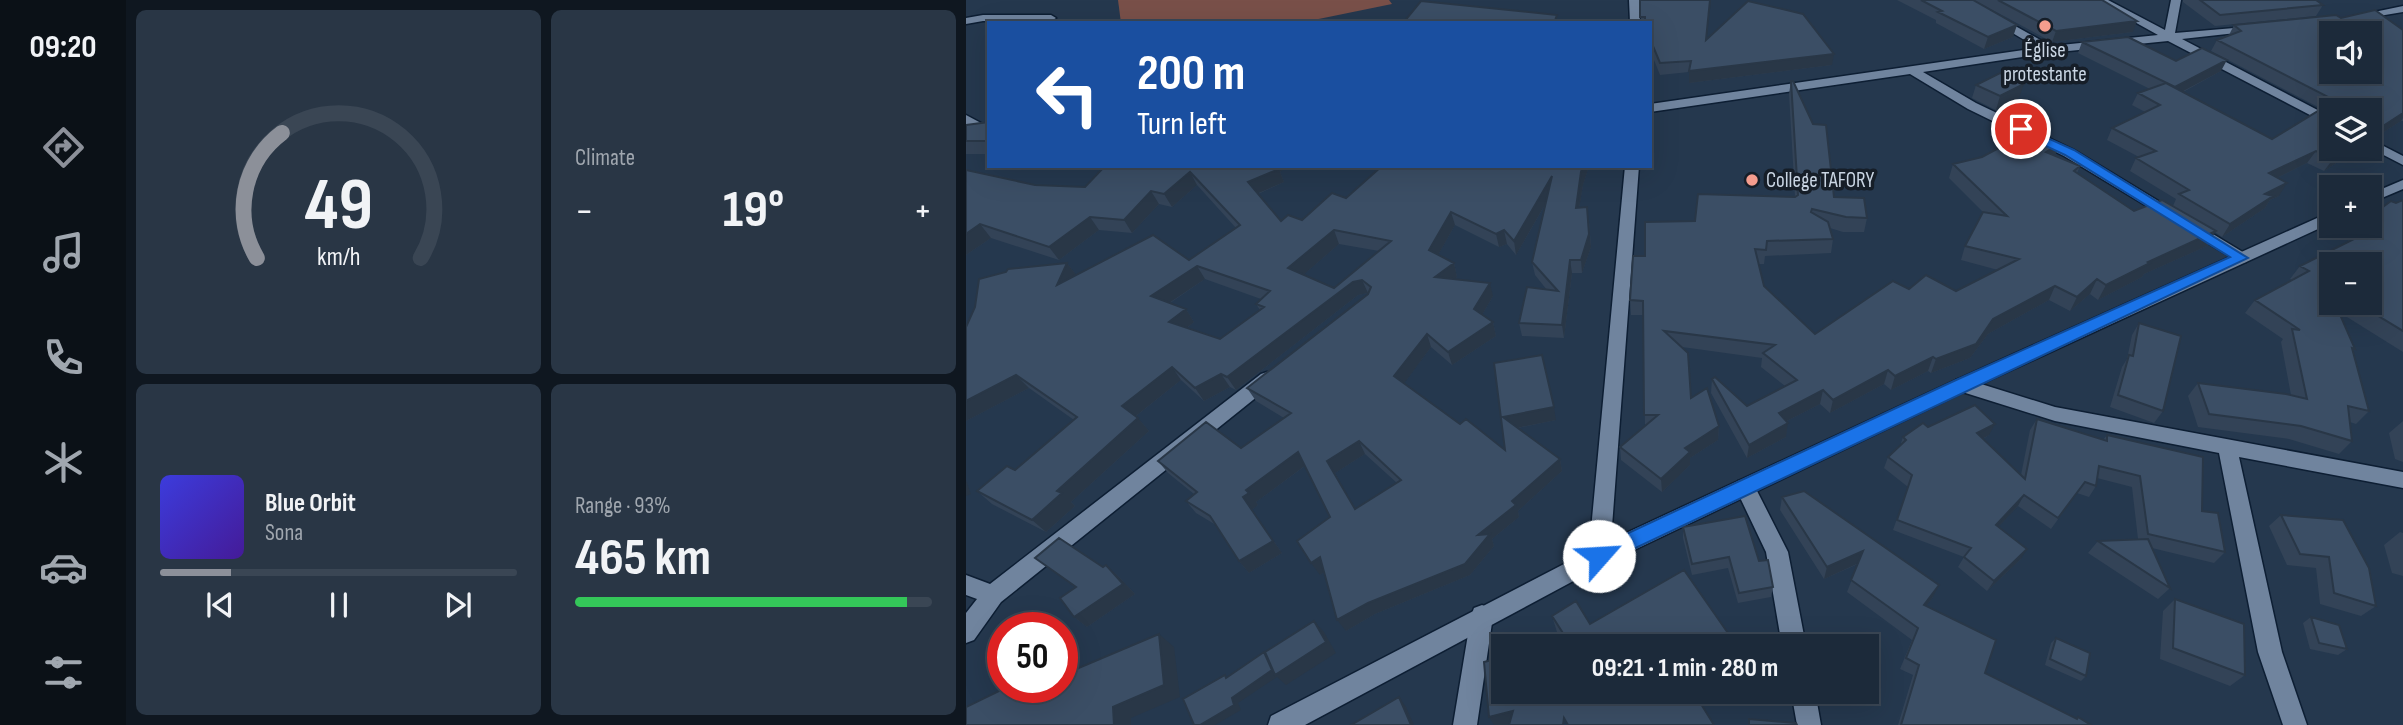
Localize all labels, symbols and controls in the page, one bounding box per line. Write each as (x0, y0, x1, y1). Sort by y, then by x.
marker: Église protestante (2037, 18, 2053, 34)
map controls (2319, 21, 2382, 315)
button: sound (2319, 21, 2382, 84)
text: 09:20 (30, 28, 96, 67)
place label: Église protestante (2003, 38, 2087, 87)
text: 200 m (1137, 45, 1245, 104)
icon: left (1022, 49, 1113, 140)
button: layers (2319, 98, 2382, 161)
pin (1991, 99, 2051, 159)
text: Turn left (1137, 105, 1227, 144)
icon: arrive (2002, 110, 2040, 148)
icon: directions (39, 123, 88, 172)
text: Climate (575, 144, 635, 172)
text: 49 (304, 162, 373, 250)
place label: College TAFORY (1766, 168, 1874, 193)
marker: College TAFORY (1744, 172, 1760, 188)
button: + (2319, 175, 2382, 238)
text: 19° (723, 179, 784, 242)
text: − (575, 189, 594, 234)
text: + (913, 189, 932, 234)
icon: music (39, 228, 88, 277)
text: km/h (317, 242, 360, 273)
button: − (2319, 252, 2382, 315)
icon: phone (39, 333, 88, 382)
icon: climate (39, 438, 88, 487)
text: Blue Orbit (265, 488, 356, 519)
text: Range · 93% (575, 492, 671, 520)
text: Sona (265, 519, 303, 547)
position arrow (1562, 519, 1636, 593)
text: 465 km (575, 527, 711, 590)
icon: car (39, 543, 88, 592)
icon: previous (201, 586, 239, 624)
icon: pause (320, 586, 358, 624)
icon: next (439, 586, 477, 624)
speed limit sign: 50 (987, 612, 1078, 703)
icon: filters (39, 648, 88, 697)
text: 09:21 · 1 min · 280 m (1592, 653, 1778, 684)

